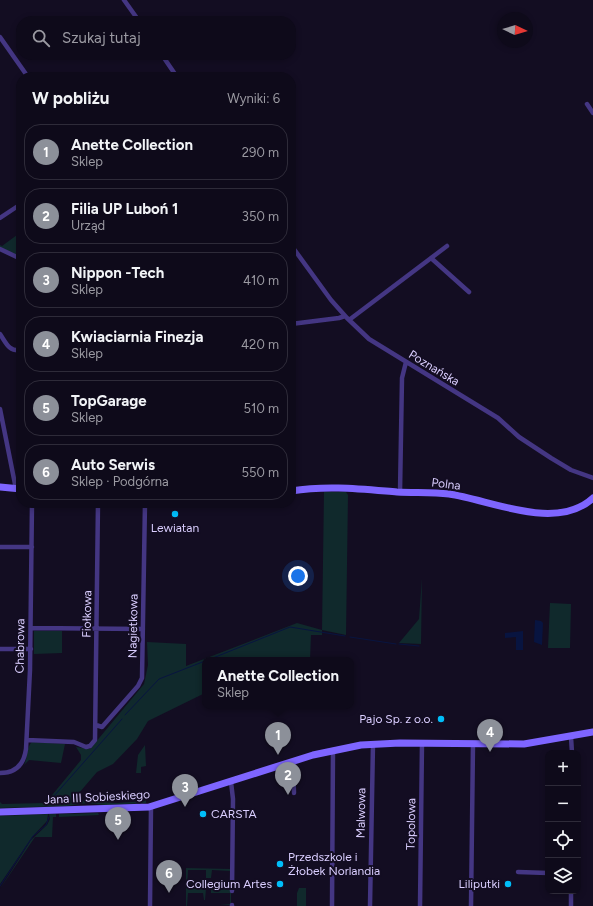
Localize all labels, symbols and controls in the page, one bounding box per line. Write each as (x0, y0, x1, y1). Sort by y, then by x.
north arrow (497, 12, 533, 48)
search box (16, 16, 296, 60)
icon: search (30, 27, 52, 49)
text: Szukaj tutaj (62, 29, 141, 47)
text: W pobliżu (32, 88, 109, 108)
text: Wyniki: 6 (227, 91, 280, 106)
text: Anette Collection (71, 136, 193, 154)
text: 1 (43, 145, 49, 160)
text: 290 m (242, 145, 279, 160)
text: Sklep (71, 154, 103, 169)
text: Filia UP Luboń 1 (71, 200, 178, 218)
text: 2 (42, 209, 50, 224)
text: 350 m (242, 209, 279, 224)
text: Urząd (71, 218, 105, 233)
text: Nippon -Tech (71, 264, 164, 282)
text: 3 (42, 273, 50, 288)
text: 410 m (243, 273, 279, 288)
text: Sklep (71, 282, 103, 297)
text: Kwiaciarnia Finezja (71, 328, 203, 346)
text: 4 (42, 337, 50, 352)
text: 420 m (241, 337, 279, 352)
text: Sklep (71, 346, 103, 361)
street label: Poznańska (406, 347, 462, 389)
text: TopGarage (71, 392, 147, 410)
text: 5 (42, 401, 50, 416)
text: 510 m (244, 401, 279, 416)
text: Sklep (71, 410, 103, 425)
text: Auto Serwis (71, 456, 155, 474)
text: 6 (42, 465, 50, 480)
text: 550 m (241, 465, 279, 480)
text: Sklep · Podgórna (71, 474, 169, 489)
street label: Polna (431, 475, 461, 493)
marker: Lewiatan (170, 509, 180, 519)
place label: Lewiatan (151, 521, 199, 535)
your location (288, 566, 308, 586)
street label: Fiołkowa (80, 590, 94, 638)
street label: Nagietkowa (125, 594, 141, 658)
street label: Chabrowa (13, 619, 27, 673)
popup (202, 657, 354, 709)
text: Anette Collection (217, 667, 339, 685)
text: Sklep (217, 685, 249, 700)
place label: Pajo Sp. z o.o. (359, 712, 433, 726)
marker: Pajo Sp. z o.o. (436, 714, 446, 724)
pin: 4 (477, 719, 503, 752)
pin: 1 (265, 722, 291, 755)
map controls (545, 750, 581, 894)
button: + (545, 750, 581, 786)
pin: 2 (275, 762, 301, 795)
pin: 3 (172, 774, 198, 807)
button: − (545, 786, 581, 822)
street label: Jana III Sobieskiego (44, 787, 150, 807)
street label: Malwowa (354, 788, 368, 838)
street label: Topolowa (404, 798, 418, 850)
pin: 5 (105, 807, 131, 840)
place label: CARSTA (211, 807, 257, 821)
marker: CARSTA (198, 809, 208, 819)
button: locate (545, 822, 581, 858)
place label: Przedszkole i Żłobek Norlandia (288, 850, 380, 878)
button: layers (545, 858, 581, 894)
marker: Przedszkole i Żłobek Norlandia (275, 859, 285, 869)
pin: 6 (156, 860, 182, 893)
place label: Collegium Artes (186, 877, 272, 891)
place label: Liliputki (459, 877, 500, 891)
marker: Collegium Artes (275, 879, 285, 889)
marker: Liliputki (503, 879, 513, 889)

